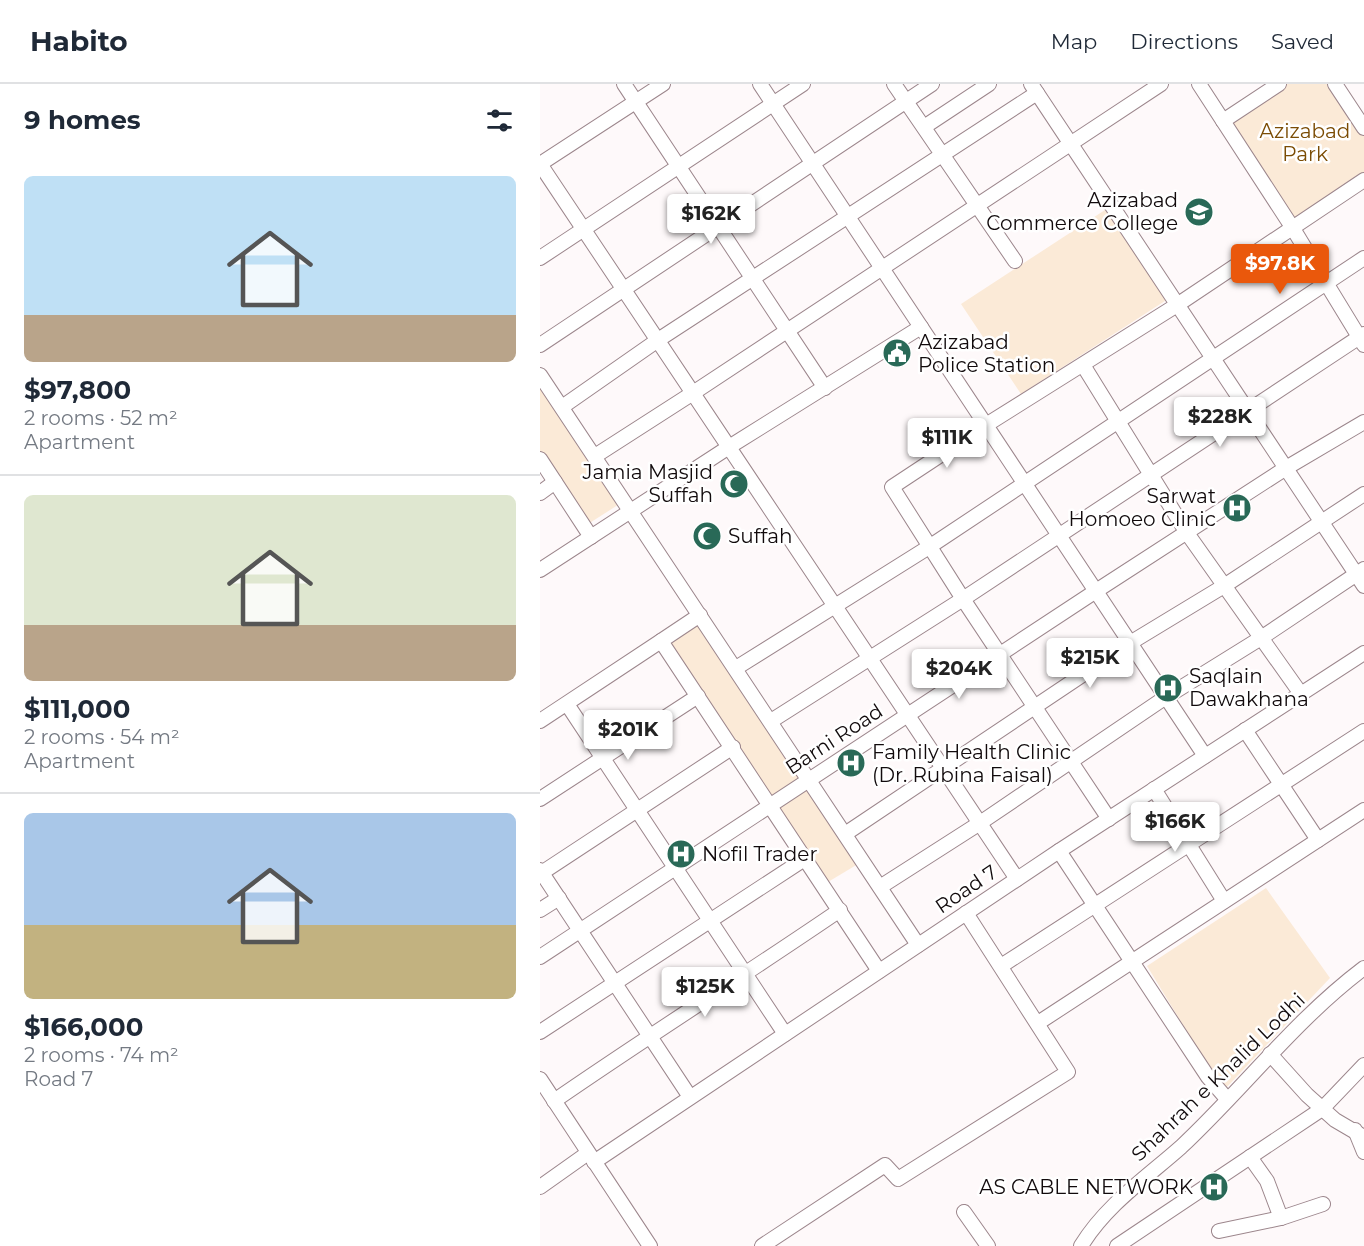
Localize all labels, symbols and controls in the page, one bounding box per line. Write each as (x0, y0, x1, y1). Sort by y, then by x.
text: Habito (30, 24, 128, 58)
text: Map (1051, 29, 1097, 54)
text: Directions (1130, 29, 1238, 54)
text: Saved (1271, 29, 1334, 54)
text: 9 homes (24, 104, 141, 136)
icon: filters (483, 104, 516, 137)
park label: Azizabad Park (1260, 119, 1350, 166)
place label: Azizabad Commerce College (986, 188, 1178, 235)
pin: $162K (669, 194, 753, 245)
school or university icon: Azizabad Commerce College (1183, 196, 1215, 228)
text: $162K (681, 201, 741, 225)
icon: home (216, 215, 324, 323)
pin: $97.8K (1231, 244, 1329, 295)
text: $97.8K (1245, 251, 1315, 275)
place label: Azizabad Police Station (918, 330, 1055, 377)
public building icon: Azizabad Police Station (881, 337, 913, 369)
text: $97,800 (24, 374, 131, 406)
pin: $228K (1178, 397, 1262, 448)
text: $228K (1188, 404, 1252, 428)
text: 2 rooms · 52 m² (24, 406, 178, 430)
pin: $111K (905, 418, 989, 469)
text: $111K (922, 425, 972, 449)
text: Apartment (24, 430, 135, 454)
place label: Jamia Masjid Suffah (581, 460, 713, 507)
mosque icon: Jamia Masjid Suffah (718, 468, 750, 500)
place label: Sarwat Homoeo Clinic (1068, 484, 1216, 531)
hospital icon: Sarwat Homoeo Clinic (1221, 492, 1253, 524)
mosque icon: Suffah (691, 520, 723, 552)
place label: Suffah (728, 524, 792, 548)
icon: home (216, 534, 324, 642)
pin: $215K (1048, 638, 1132, 689)
text: $215K (1060, 645, 1120, 669)
pin: $204K (917, 649, 1001, 700)
text: $204K (926, 656, 992, 680)
place label: Saqlain Dawakhana (1189, 664, 1309, 711)
hospital icon: Saqlain Dawakhana (1152, 672, 1184, 704)
text: $111,000 (24, 693, 130, 725)
street label: Barni Road (781, 699, 887, 779)
pin: $201K (586, 710, 670, 761)
text: $201K (598, 717, 658, 741)
text: 2 rooms · 54 m² (24, 725, 180, 749)
place label: Family Health Clinic (Dr. Rubina Faisal) (872, 740, 1071, 787)
hospital icon: Family Health Clinic (Dr. Rubina Faisal) (835, 747, 867, 779)
text: Apartment (24, 749, 135, 773)
pin: $166K (1133, 802, 1217, 853)
text: $166K (1145, 809, 1205, 833)
hospital icon: Nofil Trader (665, 838, 697, 870)
place label: Nofil Trader (702, 842, 817, 866)
icon: home (216, 852, 324, 960)
street label: Road 7 (931, 860, 1001, 918)
pin: $125K (663, 967, 747, 1018)
text: $125K (676, 974, 734, 998)
street label: Shahrah e Khalid Lodhi (1126, 988, 1310, 1166)
text: $166,000 (24, 1011, 143, 1043)
text: 2 rooms · 74 m² (24, 1043, 179, 1067)
text: Road 7 (24, 1067, 93, 1091)
hospital icon: AS CABLE NETWORK (1198, 1171, 1230, 1203)
place label: AS CABLE NETWORK (979, 1175, 1194, 1199)

